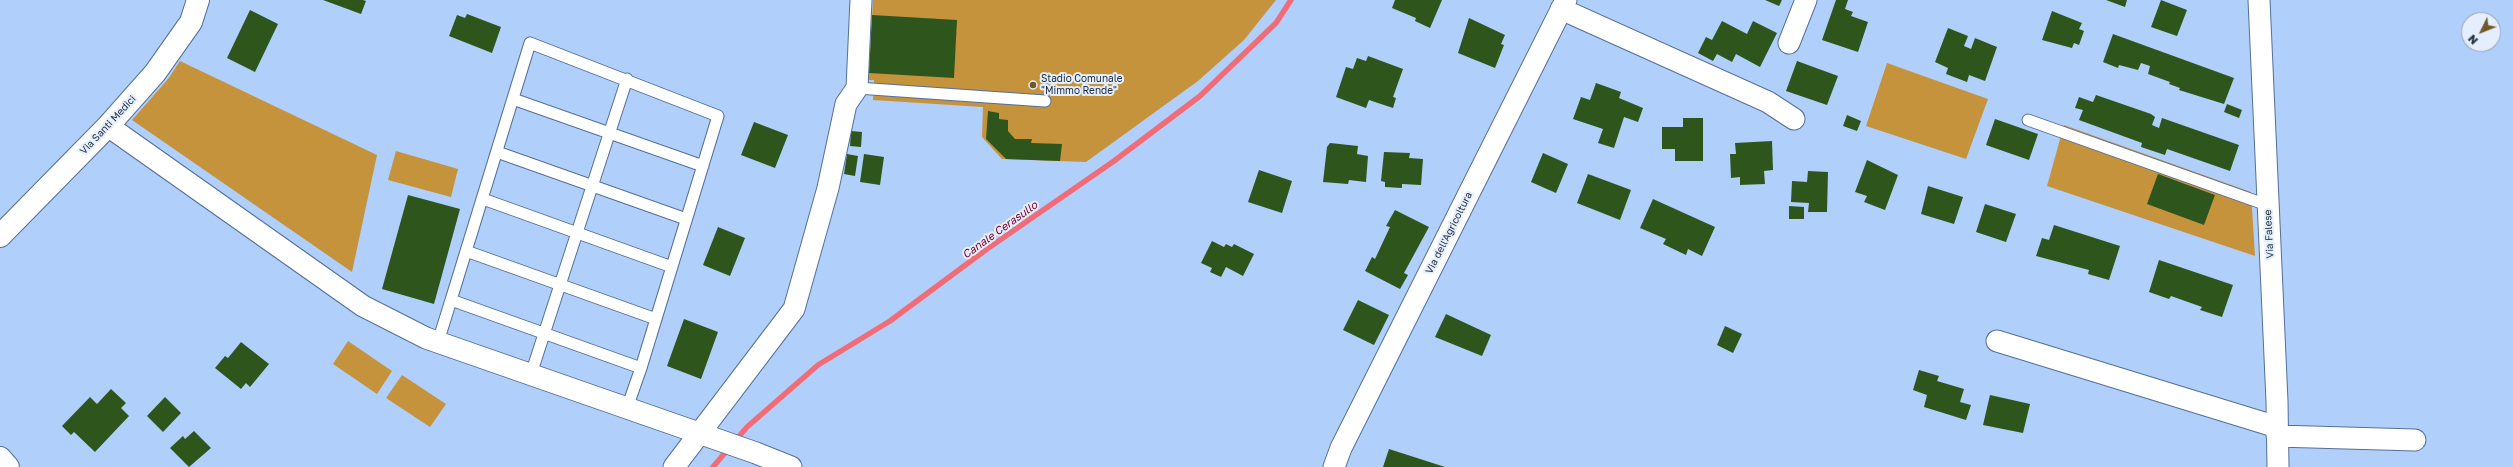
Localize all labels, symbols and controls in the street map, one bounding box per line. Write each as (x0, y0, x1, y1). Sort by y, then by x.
north arrow (2461, 12, 2501, 52)
text: N (2465, 32, 2480, 47)
place label: Stadio Comunale "Mimmo Rende" (1041, 73, 1123, 96)
marker: Stadio Comunale "Mimmo Rende" (1028, 80, 1038, 90)
street label: Via Santi Medici (78, 93, 138, 157)
street label: Via dell'Agricoltura (1423, 190, 1475, 276)
water label: Canale Cerasullo (960, 198, 1040, 262)
street label: Via Falese (2262, 209, 2276, 259)

